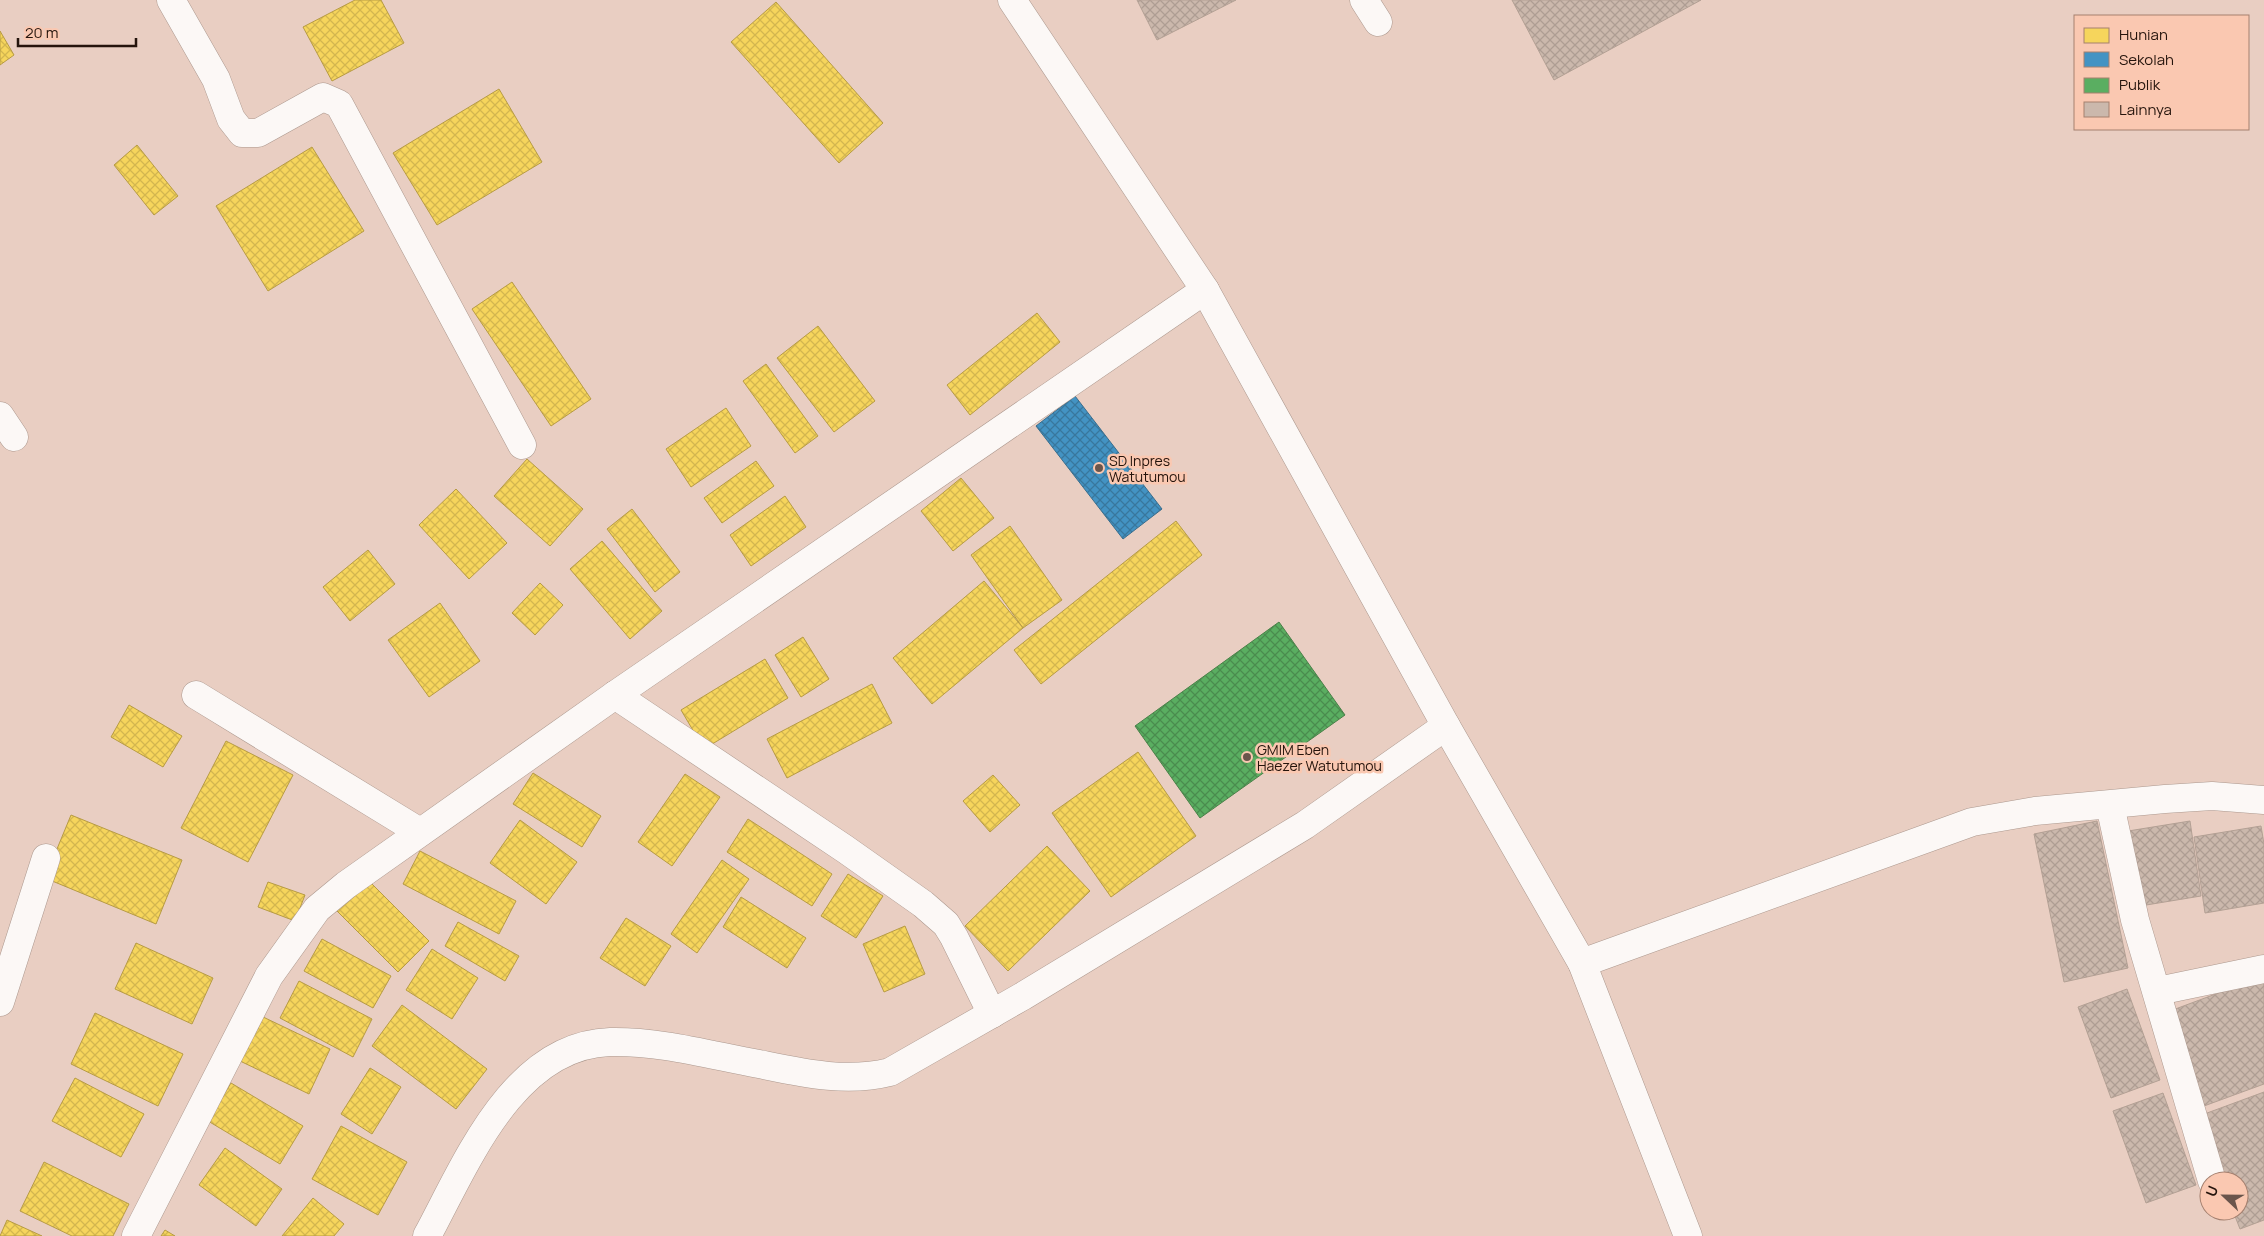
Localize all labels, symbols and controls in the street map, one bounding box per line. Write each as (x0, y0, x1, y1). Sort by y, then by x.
scale bar (18, 15, 135, 47)
legend (2074, 15, 2249, 130)
text: 20 m (25, 22, 58, 43)
text: Hunian (2119, 24, 2168, 45)
text: Sekolah (2119, 49, 2174, 70)
text: Publik (2119, 74, 2161, 95)
text: Lainnya (2119, 99, 2172, 120)
place label: SD Inpres Watutumou (1109, 451, 1186, 486)
marker: SD Inpres Watutumou (1093, 462, 1105, 474)
place label: GMIM Eben Haezer Watutumou (1257, 740, 1382, 775)
marker: GMIM Eben Haezer Watutumou (1241, 751, 1253, 763)
north arrow (2199, 1171, 2249, 1221)
text: U (2201, 1183, 2222, 1199)

